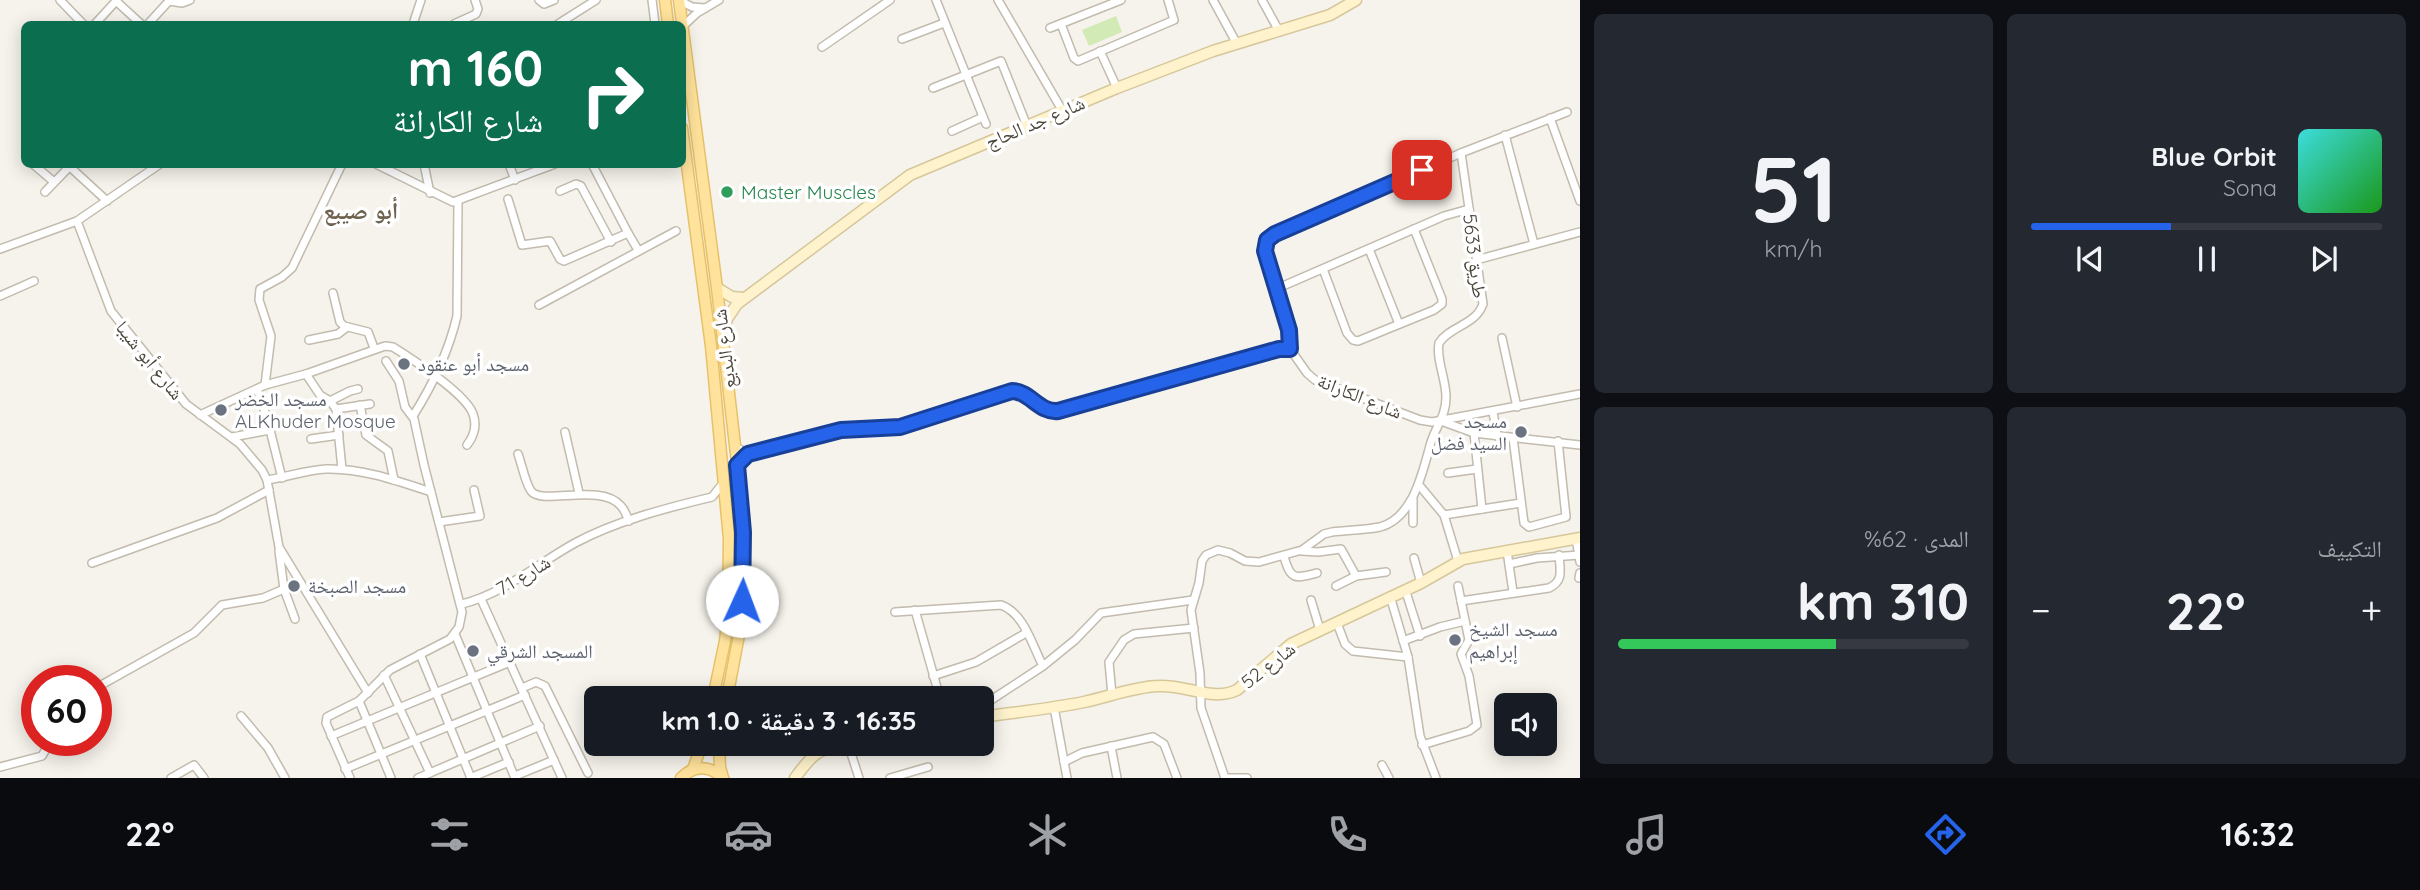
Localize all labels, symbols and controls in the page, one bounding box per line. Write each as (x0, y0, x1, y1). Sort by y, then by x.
text: 160 m (408, 37, 543, 98)
icon: right (567, 49, 658, 140)
street label: شارع جد الحاج (982, 90, 1088, 154)
text: شارع الكارانة (393, 100, 543, 140)
text: 51 (1750, 131, 1837, 245)
pin (1392, 140, 1452, 200)
text: Blue Orbit (2151, 140, 2277, 173)
icon: arrive (1403, 151, 1441, 189)
text: Sona (2223, 173, 2277, 202)
place label: Master Muscles (741, 180, 876, 204)
marker: Master Muscles (719, 184, 735, 200)
district label: أبو صيبع (324, 196, 398, 226)
street label: طريق 5633 (1458, 213, 1492, 299)
text: km/h (1764, 234, 1823, 263)
icon: previous (2071, 240, 2109, 278)
icon: pause (2188, 240, 2226, 278)
icon: next (2305, 240, 2343, 278)
street label: شارع البديع (707, 308, 742, 390)
street label: شارع أبو شيبا (111, 316, 189, 404)
place label: مسجد أبو عنقود (418, 352, 529, 376)
marker: مسجد أبو عنقود (396, 356, 412, 372)
street label: شارع الكارانة (1314, 368, 1406, 424)
place label: مسجد الخضر ALKhuder Mosque (234, 387, 396, 433)
marker: مسجد الخضر ALKhuder Mosque (213, 402, 229, 418)
place label: مسجد السيد فضل (1431, 409, 1507, 455)
marker: مسجد السيد فضل (1513, 424, 1529, 440)
text: المدى · 62% (1864, 524, 1969, 553)
text: التكييف (2317, 534, 2382, 563)
street label: شارع 71 (492, 550, 554, 600)
position arrow (705, 564, 779, 638)
text: 310 km (1797, 568, 1969, 633)
place label: مسجد الصبخة (308, 574, 406, 598)
marker: مسجد الصبخة (286, 578, 302, 594)
text: 22° (2166, 578, 2245, 643)
text: − (2031, 586, 2051, 634)
text: + (2361, 586, 2382, 634)
place label: مسجد الشيخ إبراهيم (1469, 617, 1558, 665)
marker: مسجد الشيخ إبراهيم (1447, 632, 1463, 648)
street label: شارع 52 (1236, 636, 1300, 694)
place label: المسجد الشرقي (487, 639, 593, 667)
marker: المسجد الشرقي (465, 643, 481, 659)
speed limit sign: 60 (21, 665, 112, 756)
map controls (1494, 693, 1557, 756)
button: sound (1494, 693, 1557, 756)
text: 16:35 · 3 دقيقة · 1.0 km (661, 704, 917, 737)
icon: filters (425, 810, 474, 859)
icon: car (724, 810, 773, 859)
icon: climate (1023, 810, 1072, 859)
icon: phone (1323, 810, 1372, 859)
icon: music (1622, 810, 1671, 859)
icon: directions (1921, 810, 1970, 859)
text: 22° (125, 814, 174, 854)
text: 16:32 (2221, 814, 2295, 854)

